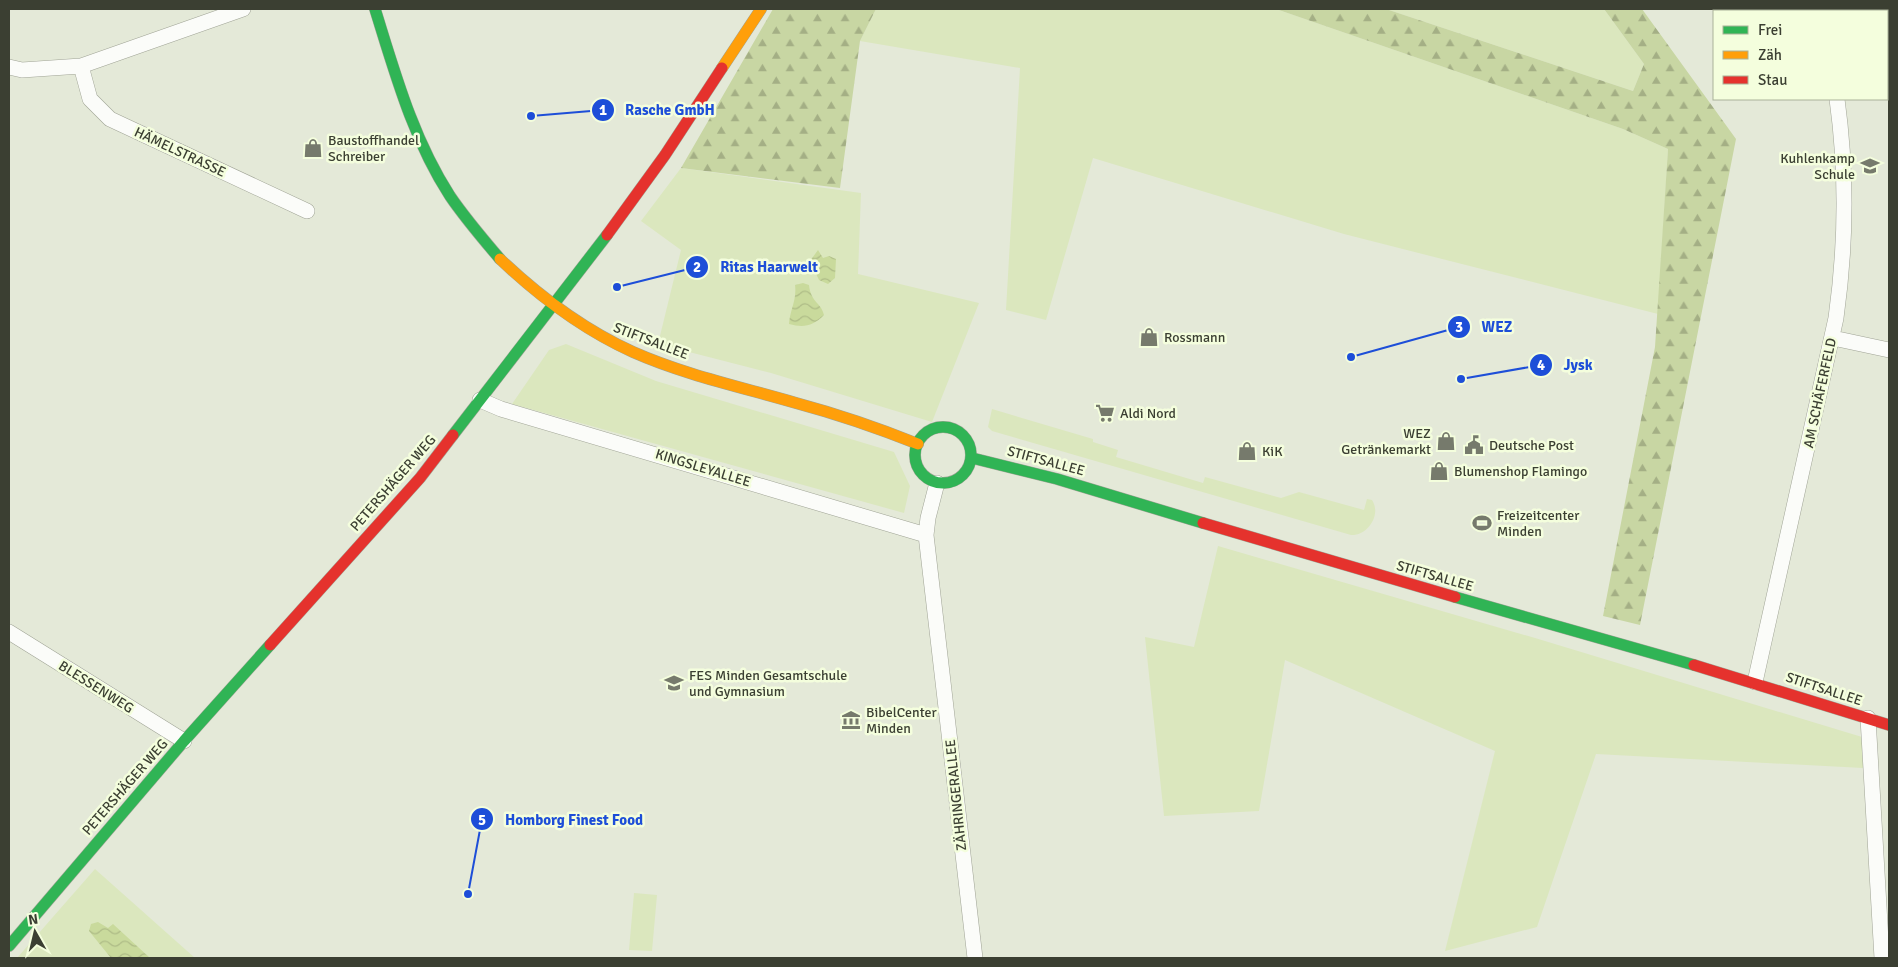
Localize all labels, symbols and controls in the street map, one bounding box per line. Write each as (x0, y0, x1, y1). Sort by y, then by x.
legend (1713, 10, 1888, 100)
text: Frei (1758, 21, 1782, 39)
text: Zäh (1758, 46, 1782, 64)
text: Stau (1758, 71, 1787, 89)
callout: Rasche GmbH (590, 95, 725, 125)
text: 1 (599, 101, 607, 119)
text: Rasche GmbH (625, 101, 715, 119)
street label: HÄMELSTRASSE (131, 123, 229, 181)
place label: Baustoffhandel Schreiber (328, 132, 419, 165)
shop icon: Baustoffhandel Schreiber (302, 137, 324, 159)
place label: Kuhlenkamp Schule (1780, 150, 1855, 183)
school or university icon: Kuhlenkamp Schule (1859, 155, 1881, 177)
callout: Ritas Haarwelt (685, 252, 827, 282)
text: 2 (693, 258, 701, 276)
text: Ritas Haarwelt (720, 258, 818, 276)
callout: WEZ (1446, 312, 1522, 342)
text: 3 (1455, 318, 1463, 336)
text: WEZ (1482, 318, 1513, 336)
street label: STIFTSALLEE (611, 319, 691, 363)
shop icon: Rossmann (1138, 326, 1160, 348)
place label: Rossmann (1164, 329, 1225, 346)
street label: AM SCHÄFERFELD (1800, 336, 1840, 450)
callout: Jysk (1529, 350, 1603, 380)
text: 4 (1537, 356, 1545, 374)
text: Jysk (1563, 356, 1593, 374)
supermarket icon: Aldi Nord (1094, 402, 1116, 424)
place label: Aldi Nord (1120, 405, 1176, 422)
place label: WEZ Getränkemarkt (1341, 425, 1431, 458)
shop icon: WEZ Getränkemarkt (1435, 430, 1457, 452)
street label: PETERSHÄGER WEG (347, 431, 439, 535)
public building icon: Deutsche Post (1463, 434, 1485, 456)
place label: Deutsche Post (1489, 437, 1574, 454)
shop icon: KiK (1236, 440, 1258, 462)
street label: STIFTSALLEE (1006, 443, 1086, 479)
place label: KiK (1262, 443, 1283, 460)
street label: KINGSLEYALLEE (653, 445, 753, 491)
shop icon: Blumenshop Flamingo (1428, 460, 1450, 482)
place label: Blumenshop Flamingo (1454, 463, 1587, 480)
place label: Freizeitcenter Minden (1497, 507, 1580, 540)
sports icon: Freizeitcenter Minden (1471, 512, 1493, 534)
street label: STIFTSALLEE (1395, 557, 1475, 595)
street label: BLESSENWEG (55, 657, 137, 717)
place label: FES Minden Gesamtschule und Gymnasium (689, 667, 847, 700)
street label: STIFTSALLEE (1784, 669, 1864, 709)
school or university icon: FES Minden Gesamtschule und Gymnasium (663, 672, 685, 694)
place label: BibelCenter Minden (866, 704, 938, 737)
museum icon: BibelCenter Minden (840, 709, 862, 731)
street label: PETERSHÄGER WEG (79, 735, 171, 839)
street label: ZÄHRINGERALLEE (942, 738, 970, 852)
callout: Homborg Finest Food (469, 804, 653, 834)
text: 5 (478, 811, 486, 829)
text: Homborg Finest Food (505, 811, 643, 829)
north arrow (10, 907, 60, 957)
text: N (27, 911, 39, 929)

